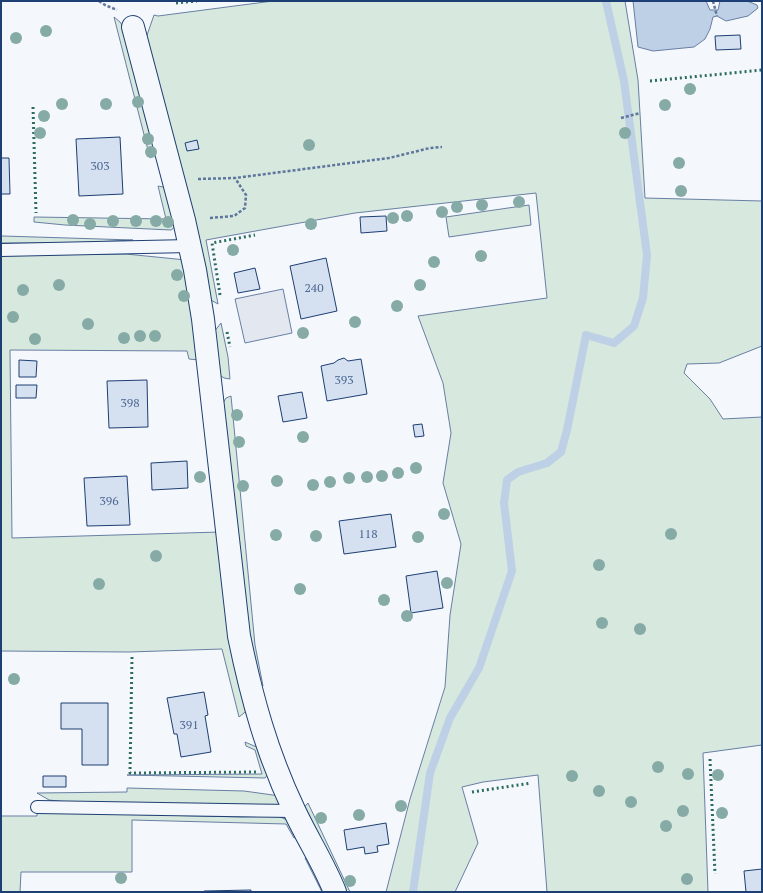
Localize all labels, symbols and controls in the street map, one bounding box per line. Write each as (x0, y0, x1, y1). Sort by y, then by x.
house number: 303 (90, 158, 110, 173)
house number: 240 (304, 280, 324, 295)
house number: 393 (334, 372, 354, 387)
house number: 398 (120, 395, 140, 410)
house number: 396 (99, 493, 119, 508)
house number: 118 (358, 526, 378, 541)
house number: 391 (179, 717, 199, 732)

